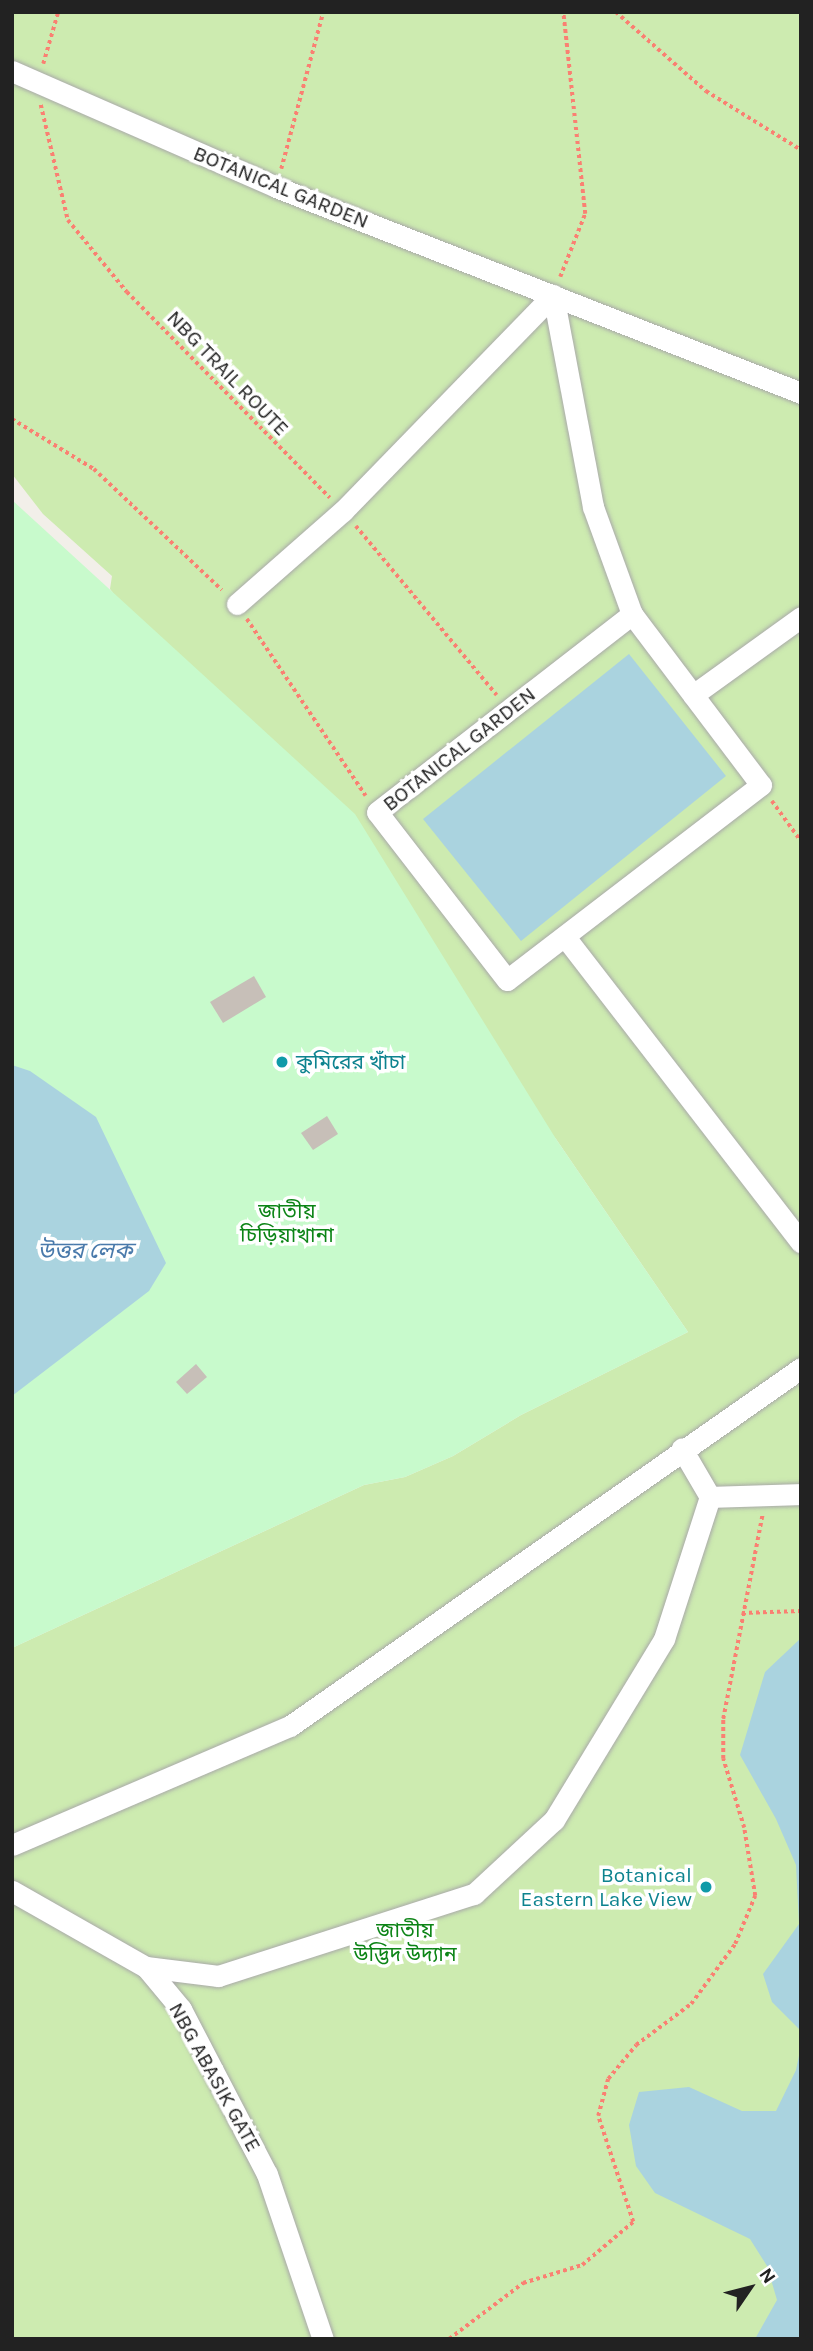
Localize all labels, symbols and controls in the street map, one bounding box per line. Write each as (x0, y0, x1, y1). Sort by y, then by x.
street label: BOTANICAL GARDEN (190, 140, 372, 234)
street label: NBG TRAIL ROUTE (162, 305, 294, 441)
street label: BOTANICAL GARDEN (378, 682, 540, 816)
place label: কুমিরের খাঁচা (296, 1049, 405, 1075)
marker: কুমিরের খাঁচা (274, 1054, 290, 1070)
park label: জাতীয় চিড়িয়াখানা (240, 1198, 334, 1248)
water label: উত্তর লেক (37, 1237, 133, 1265)
place label: Botanical Eastern Lake View (521, 1862, 692, 1912)
marker: Botanical Eastern Lake View (698, 1879, 714, 1895)
park label: জাতীয় উদ্ভিদ উদ্যান (353, 1917, 457, 1967)
street label: NBG ABASIK GATE (164, 1998, 266, 2156)
north arrow (715, 2253, 785, 2323)
text: N (754, 2264, 780, 2288)

